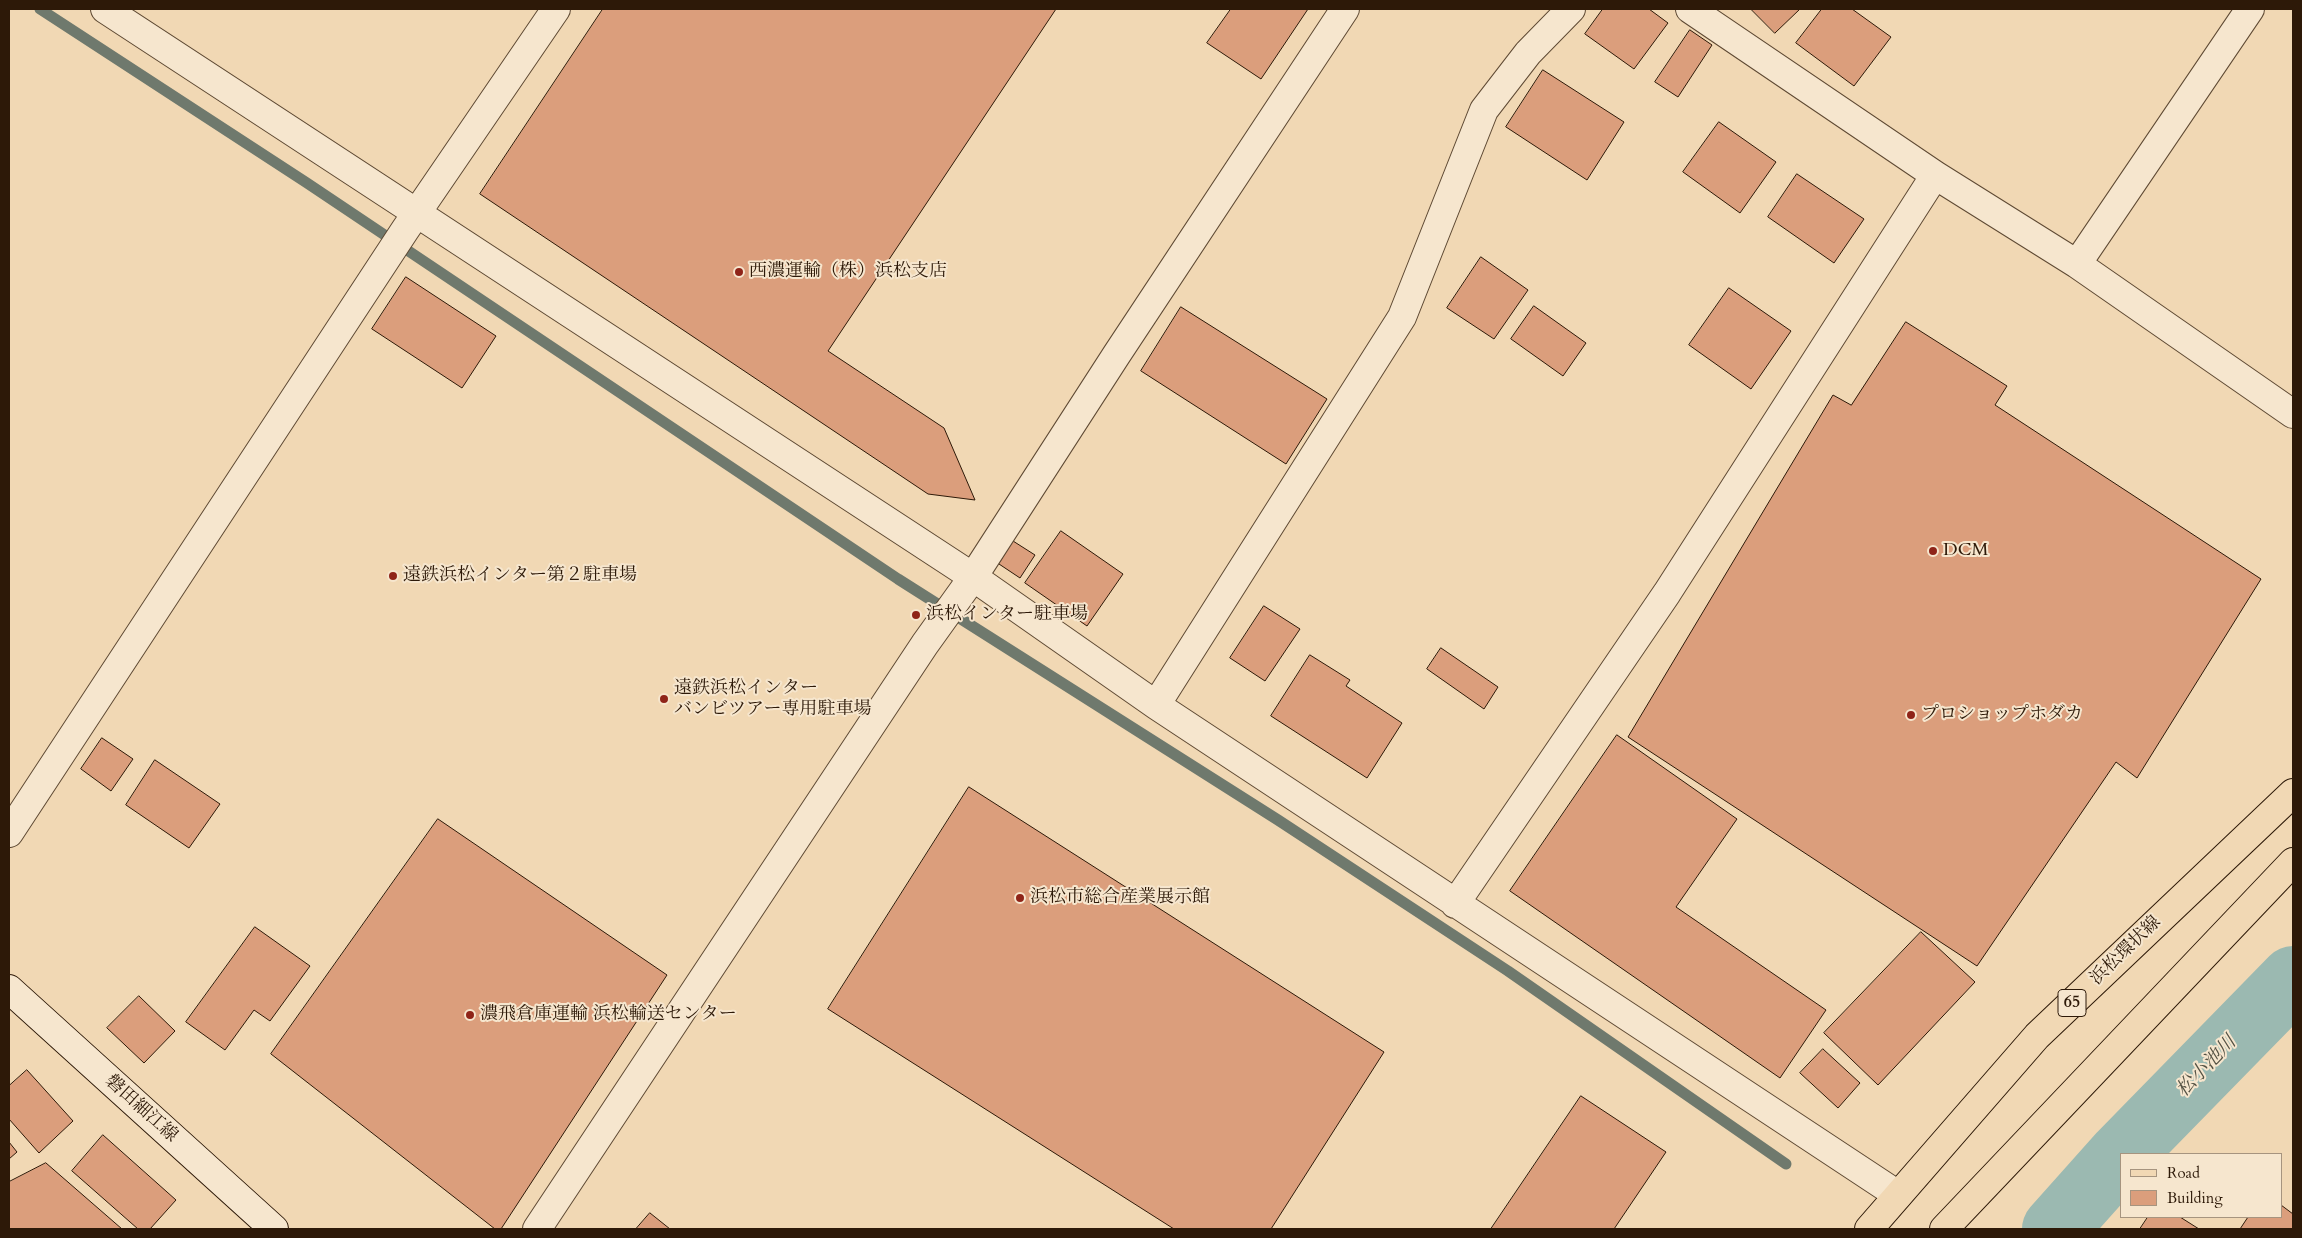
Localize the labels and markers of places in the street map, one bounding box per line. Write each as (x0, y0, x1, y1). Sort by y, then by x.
place label: 西濃運輸（株）浜松支店 (749, 261, 947, 283)
marker: 西濃運輸（株）浜松支店 (733, 266, 745, 278)
place label: DCM (1943, 540, 1988, 562)
marker: DCM (1927, 545, 1939, 557)
place label: 遠鉄浜松インター第２駐車場 (403, 565, 637, 587)
marker: 遠鉄浜松インター第２駐車場 (387, 570, 399, 582)
place label: 浜松インター駐車場 (926, 604, 1088, 626)
marker: 浜松インター駐車場 (910, 609, 922, 621)
place label: 遠鉄浜松インター バンビツアー専用駐車場 (674, 678, 871, 721)
marker: 遠鉄浜松インター バンビツアー専用駐車場 (658, 693, 670, 705)
place label: プロショップホダカ (1921, 704, 2083, 726)
marker: プロショップホダカ (1905, 709, 1917, 721)
place label: 浜松市総合産業展示館 (1030, 887, 1210, 909)
marker: 浜松市総合産業展示館 (1014, 892, 1026, 904)
place label: 濃飛倉庫運輸 浜松輸送センター (480, 1004, 737, 1026)
marker: 濃飛倉庫運輸 浜松輸送センター (464, 1009, 476, 1021)

